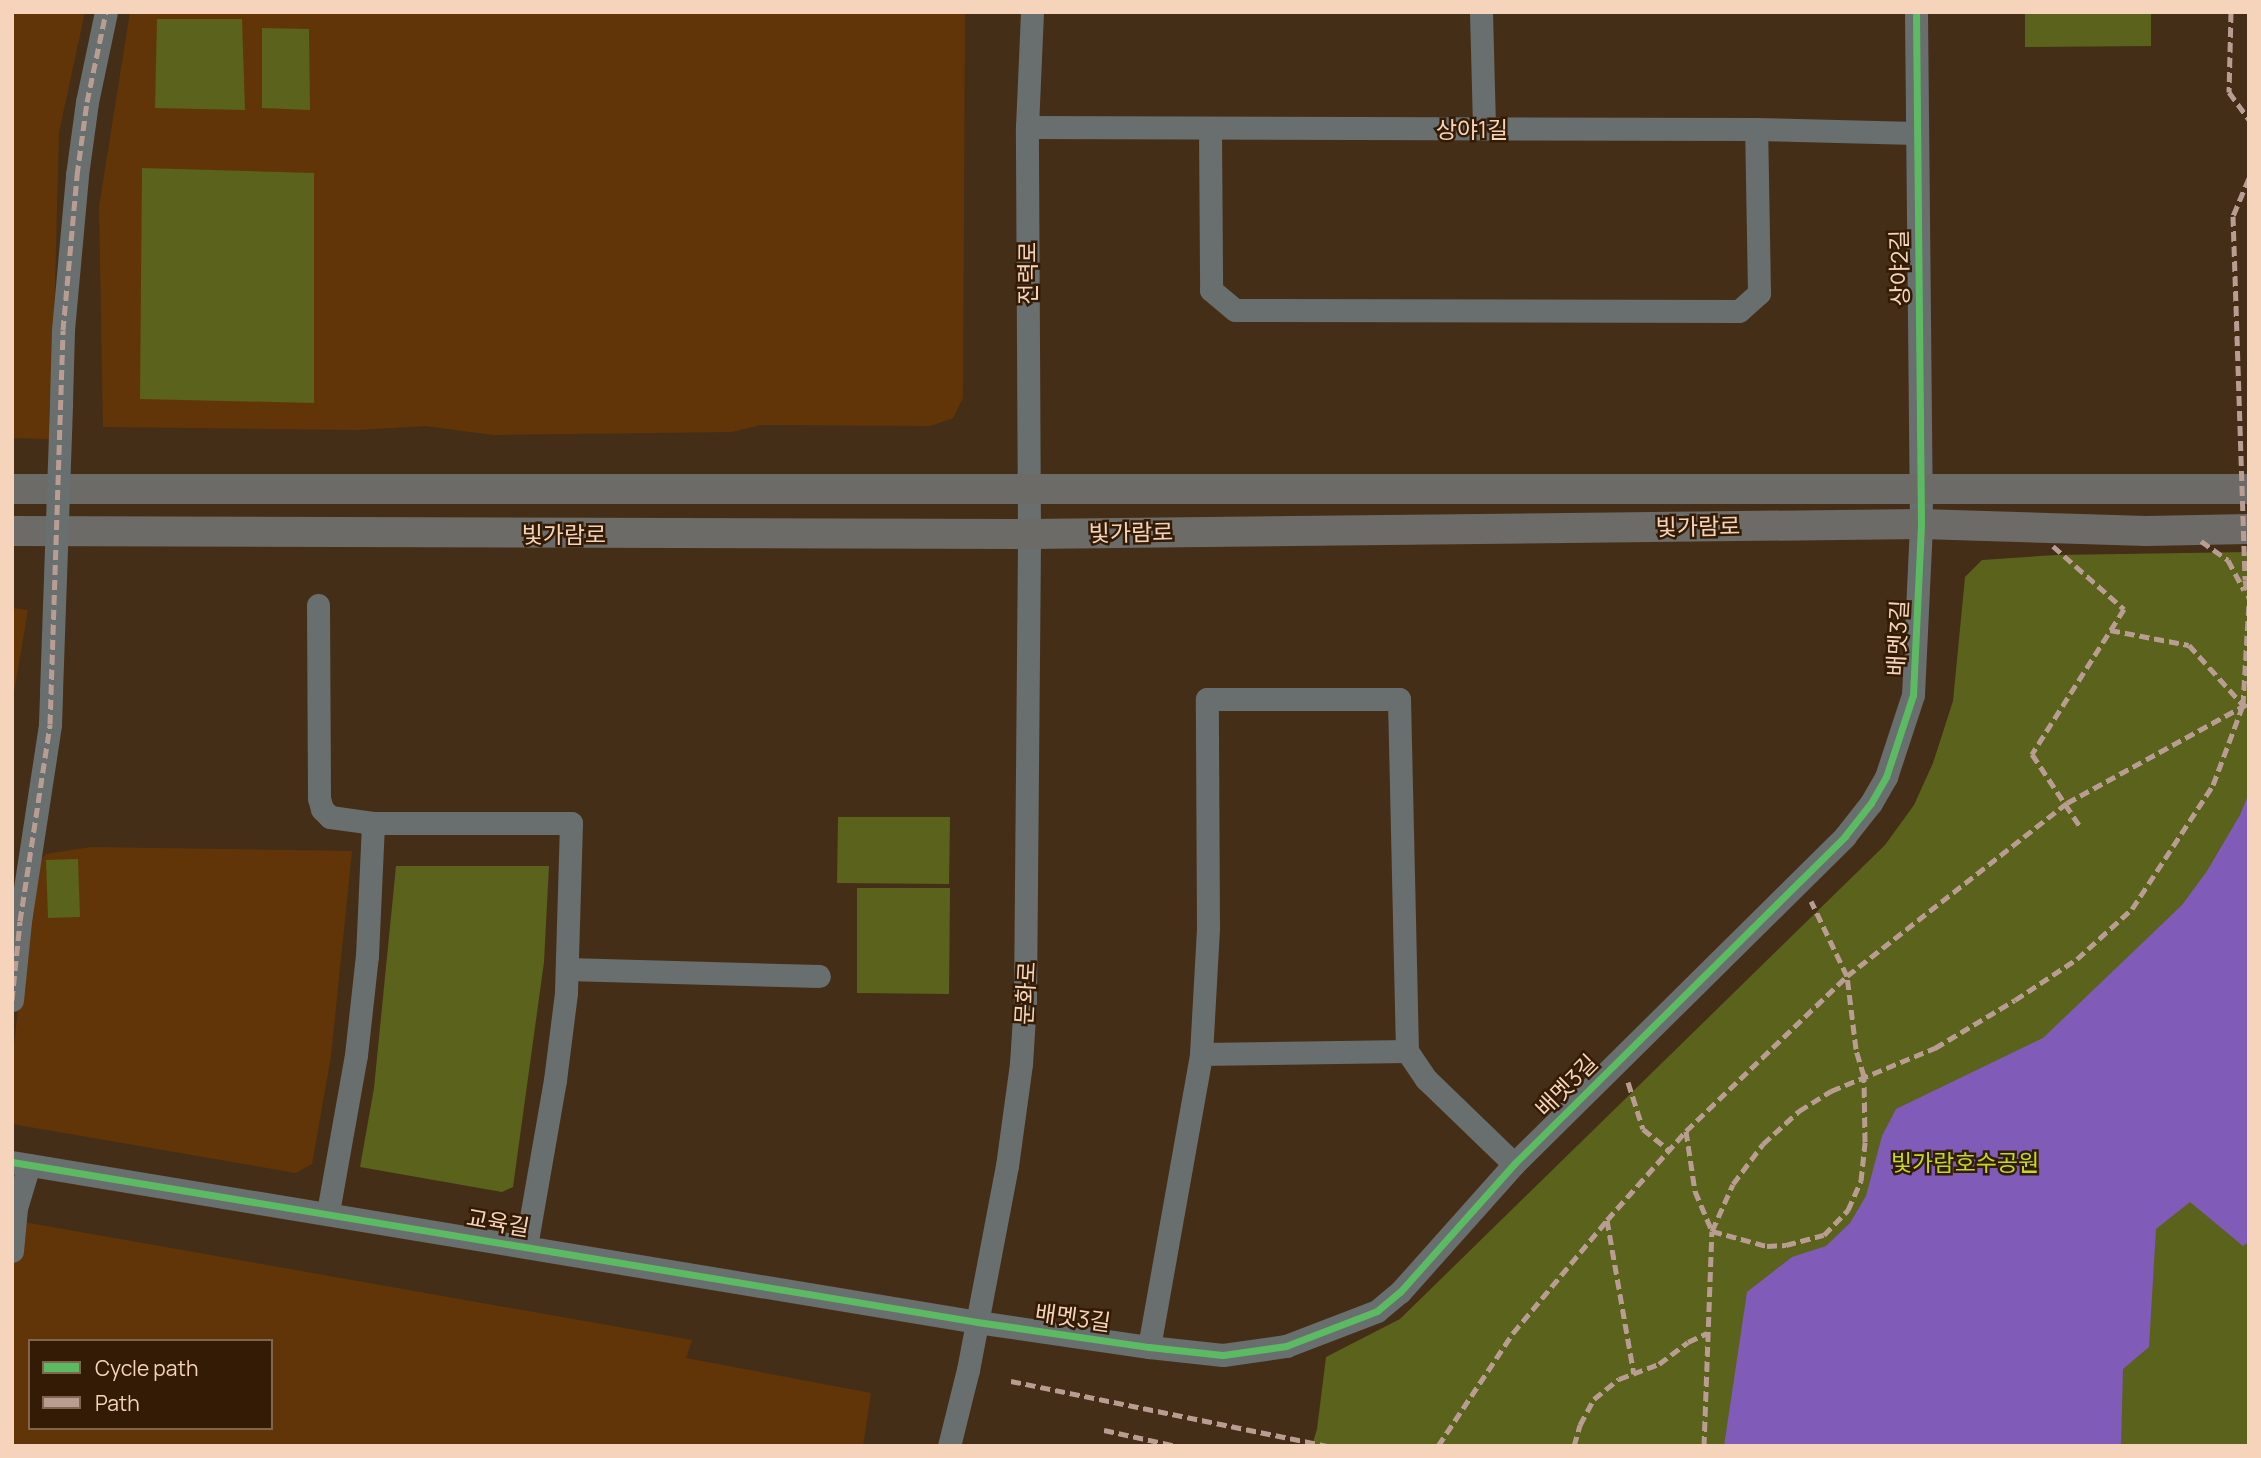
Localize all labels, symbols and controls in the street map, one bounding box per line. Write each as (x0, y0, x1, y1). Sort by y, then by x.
street label: 상야1길 (1436, 115, 1508, 143)
street label: 상야2길 (1885, 229, 1913, 307)
street label: 전력로 (1013, 241, 1041, 305)
street label: 빛가람로 (1655, 511, 1741, 541)
street label: 빛가람로 (1088, 517, 1174, 547)
street label: 빛가람로 (522, 520, 606, 548)
street label: 배멧3길 (1881, 599, 1913, 677)
street label: 문화로 (1010, 961, 1040, 1025)
street label: 배멧3길 (1529, 1048, 1603, 1122)
park label: 빛가람호수공원 (1891, 1148, 2039, 1176)
street label: 교육길 (464, 1203, 532, 1241)
street label: 배멧3길 (1033, 1298, 1113, 1336)
legend (28, 1339, 273, 1430)
text: Cycle path (95, 1354, 198, 1382)
text: Path (95, 1389, 140, 1417)

